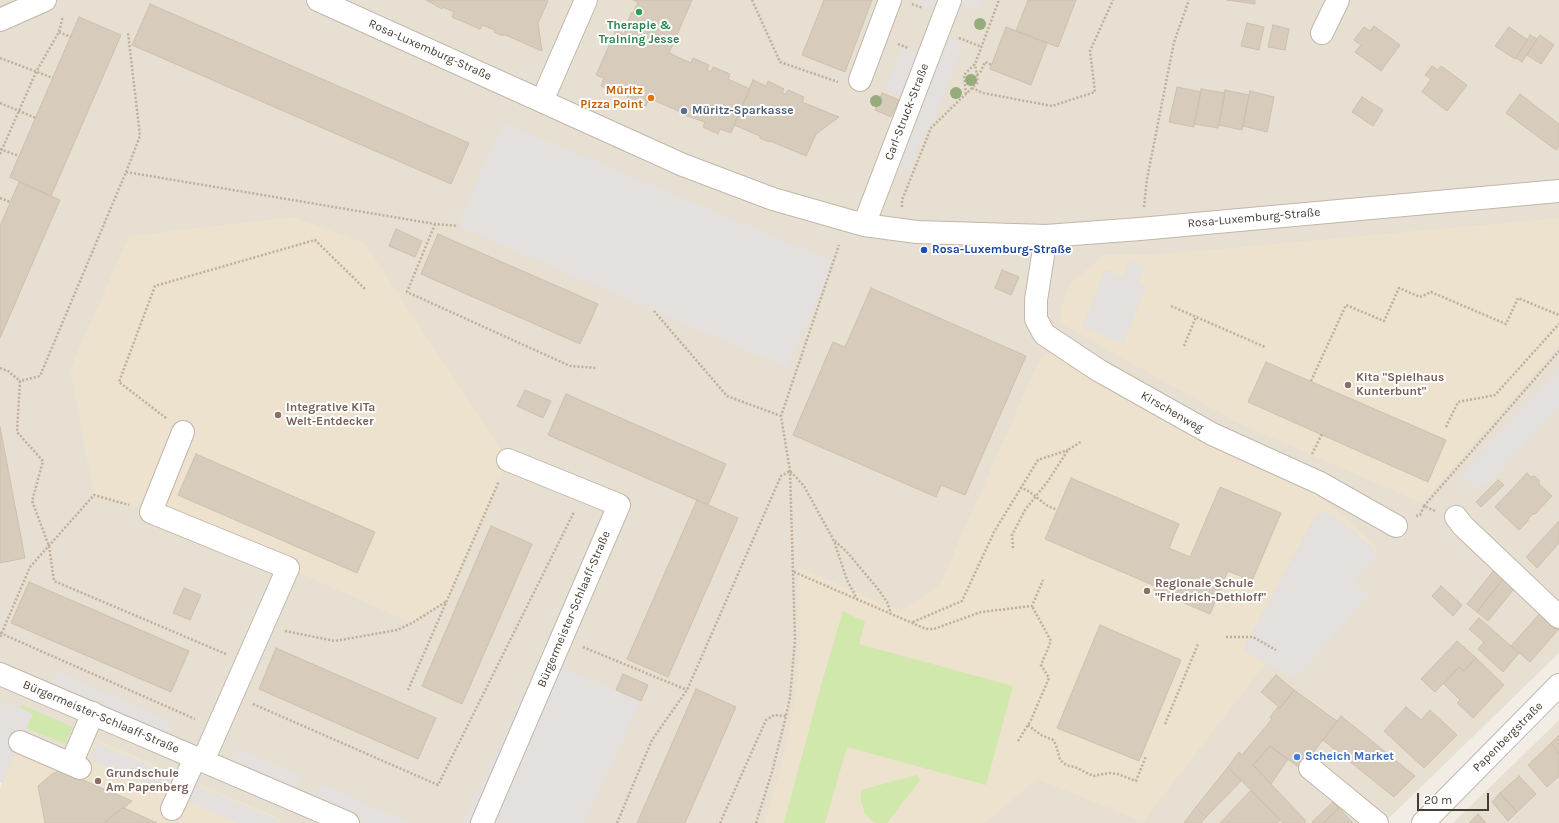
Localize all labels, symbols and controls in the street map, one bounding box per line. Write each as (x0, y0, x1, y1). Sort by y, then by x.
marker: Therapie & Training Jesse (634, 7, 644, 17)
street label: Rosa-Luxemburg-Straße (366, 16, 494, 84)
place label: Therapie & Training Jesse (599, 19, 679, 47)
street label: Carl-Struck-Straße (882, 62, 932, 162)
place label: Müritz Pizza Point (580, 84, 643, 112)
marker: Müritz Pizza Point (646, 93, 656, 103)
place label: Müritz-Sparkasse (692, 104, 794, 118)
marker: Müritz-Sparkasse (679, 106, 689, 116)
street label: Rosa-Luxemburg-Straße (1187, 205, 1321, 231)
place label: Rosa-Luxemburg-Straße (932, 243, 1071, 257)
marker: Rosa-Luxemburg-Straße (919, 245, 929, 255)
place label: Kita "Spielhaus Kunterbunt" (1356, 371, 1444, 399)
marker: Kita "Spielhaus Kunterbunt" (1343, 380, 1353, 390)
street label: Kirschenweg (1138, 388, 1206, 436)
place label: Integrative KiTa Welt-Entdecker (286, 401, 375, 429)
marker: Integrative KiTa Welt-Entdecker (273, 410, 283, 420)
street label: Bürgermeister-Schlaaff-Straße (534, 529, 614, 689)
place label: Regionale Schule "Friedrich-Dethloff" (1155, 577, 1266, 605)
marker: Regionale Schule "Friedrich-Dethloff" (1142, 586, 1152, 596)
street label: Bürgermeister-Schlaaff-Straße (21, 677, 181, 757)
street label: Papenbergstraße (1470, 699, 1546, 775)
place label: Scheich Market (1305, 750, 1394, 764)
marker: Scheich Market (1292, 752, 1302, 762)
place label: Grundschule Am Papenberg (106, 767, 188, 795)
marker: Grundschule Am Papenberg (93, 776, 103, 786)
scale bar (1419, 785, 1491, 811)
text: 20 m (1424, 793, 1452, 807)

